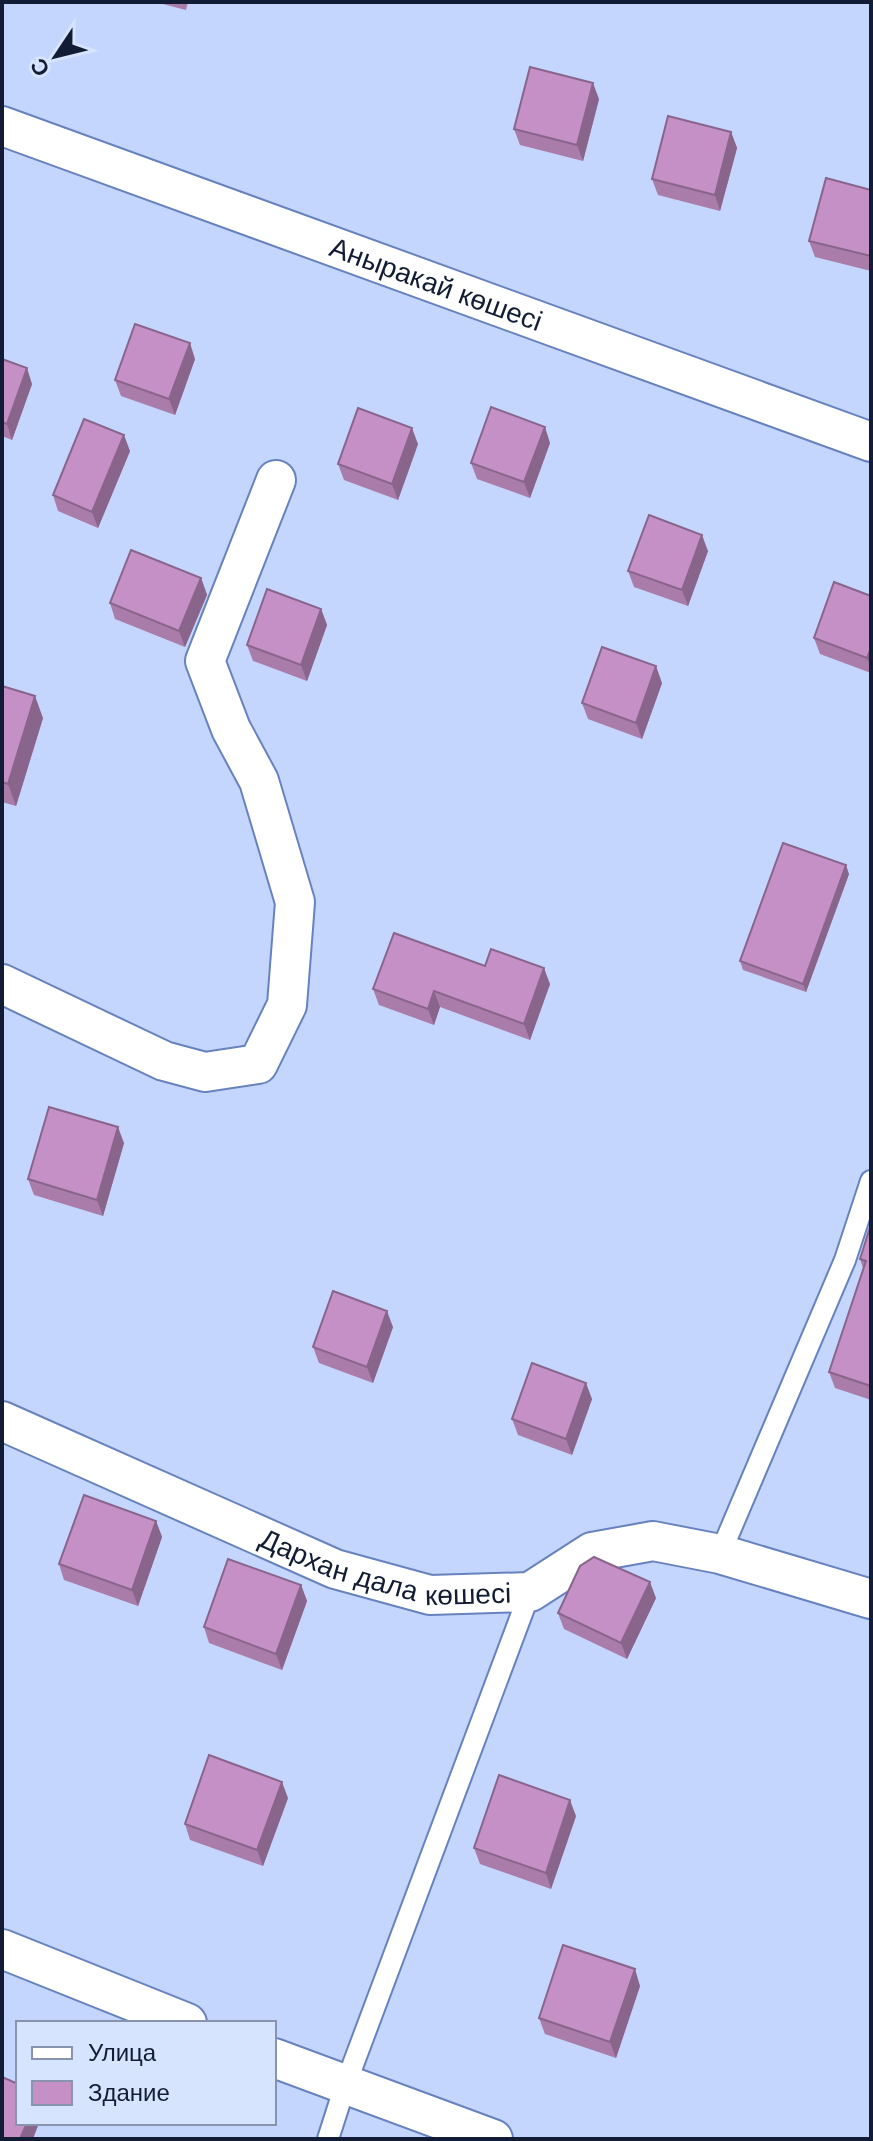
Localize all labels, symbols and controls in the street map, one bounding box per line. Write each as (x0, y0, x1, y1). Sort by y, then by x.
north arrow (16, 16, 96, 96)
text: С (25, 53, 55, 81)
street label: Аныракай көшесі (326, 232, 546, 337)
street label: Дархан дала көшесі (255, 1523, 512, 1611)
legend (16, 2021, 276, 2125)
text: Улица (88, 2039, 157, 2066)
text: Здание (88, 2079, 170, 2106)

